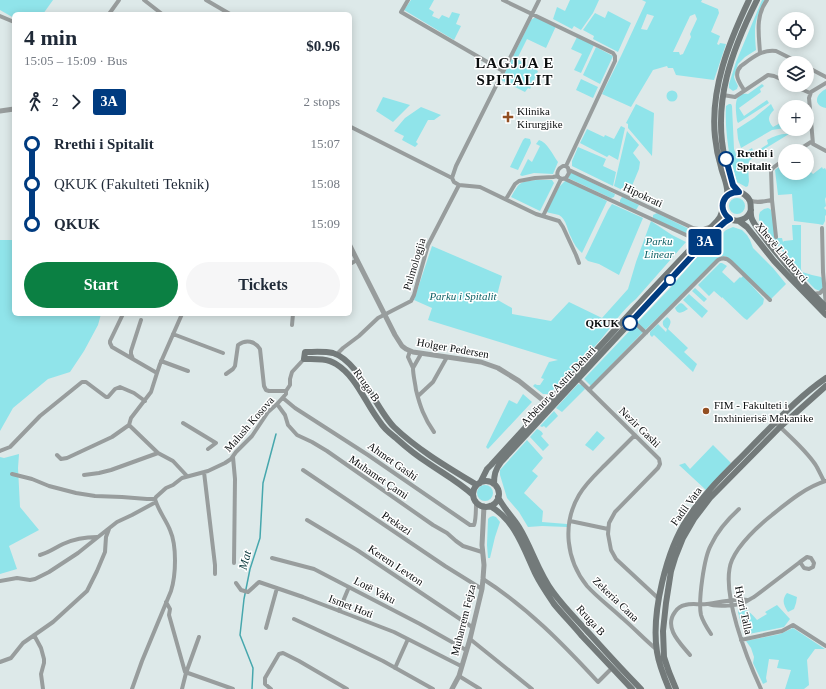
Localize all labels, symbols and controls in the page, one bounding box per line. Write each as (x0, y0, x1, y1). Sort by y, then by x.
map controls (778, 12, 814, 180)
button: locate (778, 12, 814, 48)
text: 4 min (24, 25, 77, 50)
text: $0.96 (306, 38, 340, 54)
text: 15:05 – 15:09 · Bus (24, 53, 127, 68)
district label: LAGJJA E SPITALIT (475, 55, 555, 88)
button: layers (778, 56, 814, 92)
icon: walk (24, 91, 46, 113)
icon: forward (65, 91, 87, 113)
text: 2 (52, 94, 59, 109)
text: 3A (101, 94, 118, 109)
text: 2 stops (304, 94, 340, 109)
button: + (778, 100, 814, 136)
place label: Klinika Kirurgjike (517, 105, 563, 130)
marker: Klinika Kirurgjike (502, 111, 514, 123)
text: Rrethi i Spitalit (54, 136, 154, 152)
text: 15:07 (310, 136, 340, 151)
button: − (778, 144, 814, 180)
place label: Rrethi i Spitalit (737, 147, 773, 172)
marker: Rrethi i Spitalit (718, 151, 734, 167)
text: QKUK (Fakulteti Teknik) (54, 176, 209, 192)
text: 15:08 (310, 176, 340, 191)
street label: Hipokrati (621, 181, 665, 209)
text: QKUK (54, 216, 100, 232)
text: 15:09 (310, 216, 340, 231)
street label: Xhevë Lladrovci (754, 220, 810, 284)
line badge: 3A (687, 229, 723, 255)
text: 3A (696, 234, 714, 249)
park label: Parku Linear (643, 235, 674, 260)
street label: Pulmologjia (400, 236, 428, 291)
button: Start (24, 262, 178, 308)
button: Tickets (186, 262, 340, 308)
unlabelled marker (664, 274, 676, 286)
park label: Parku i Spitalit (428, 290, 498, 302)
marker: QKUK (622, 315, 638, 331)
place label: QKUK (585, 317, 619, 329)
street label: Holger Pedersen (416, 336, 490, 360)
street label: Arbënor e Astrit Dehari (518, 344, 598, 428)
street label: Rruga B (351, 366, 383, 404)
street label: Malush Kosova (222, 394, 276, 454)
place label: FIM - Fakulteti i Inxhinierisë Mekanike (714, 399, 813, 424)
street label: Nezir Gashi (617, 404, 663, 450)
marker: FIM - Fakulteti i Inxhinierisë Mekanike (701, 406, 711, 416)
street label: Ahmet Gashi (366, 439, 420, 483)
street label: Muhamet Çami (347, 453, 411, 501)
street label: Fadil Vata (668, 484, 704, 528)
street label: Prekazi (380, 509, 414, 537)
street label: Kerem Levton (366, 542, 426, 588)
water label: Mat (235, 548, 254, 572)
street label: Lotë Vaku (352, 574, 398, 606)
street label: Zekeria Cana (591, 574, 641, 624)
street label: Muharrem Fejza (448, 583, 478, 657)
street label: Hyzri Talla (733, 585, 755, 636)
street label: Ismet Hoti (327, 592, 375, 620)
street label: Rruga B (574, 602, 608, 638)

